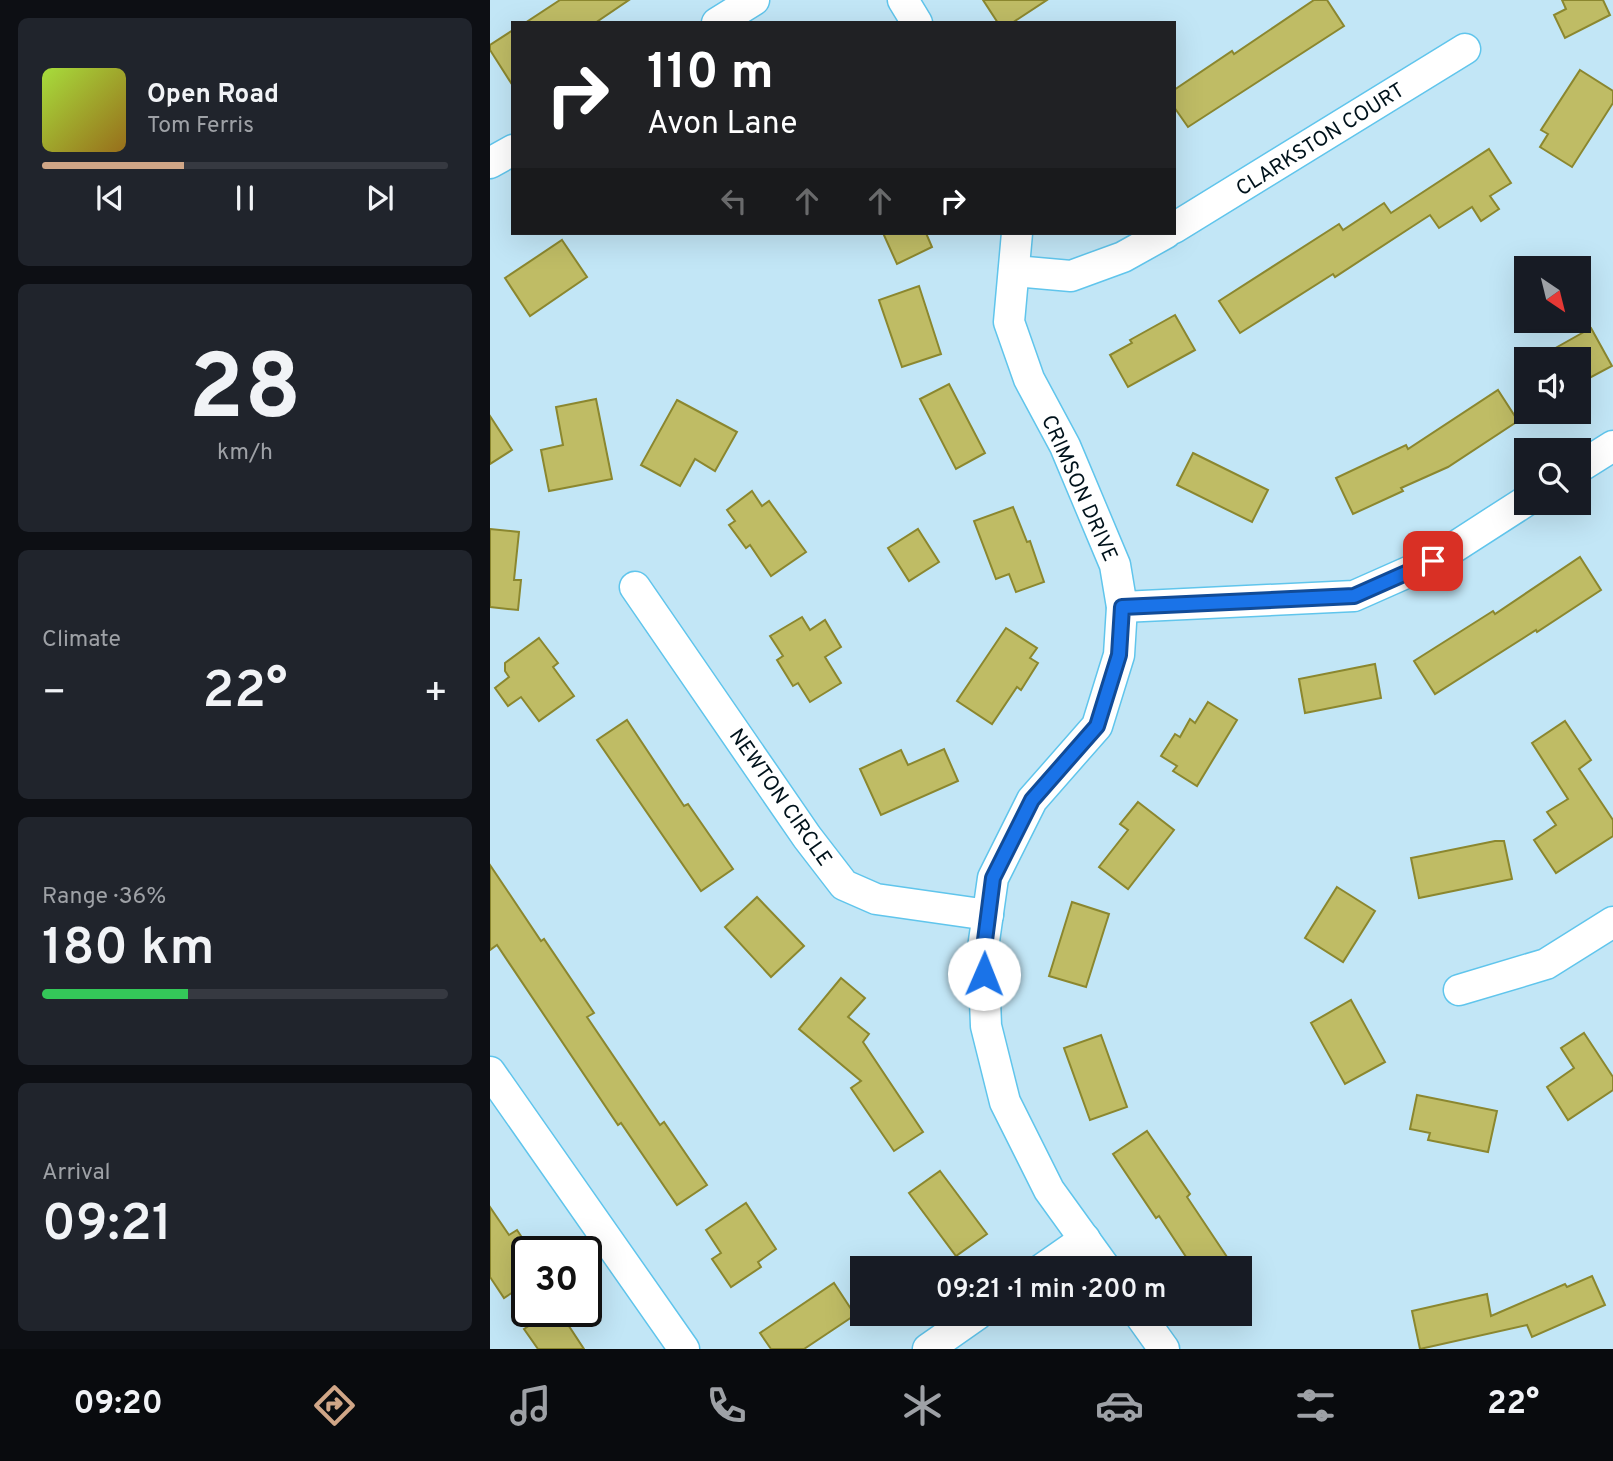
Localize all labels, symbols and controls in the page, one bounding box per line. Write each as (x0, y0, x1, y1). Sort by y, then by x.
text: 110 m (647, 44, 774, 106)
icon: right (532, 49, 623, 140)
street label: CLARKSTON COURT (1231, 77, 1410, 203)
text: Open Road (147, 79, 279, 112)
text: Avon Lane (647, 105, 797, 145)
text: Tom Ferris (147, 112, 254, 141)
icon: previous (91, 179, 129, 217)
icon: pause (226, 179, 264, 217)
icon: next (361, 179, 399, 217)
icon: left (715, 182, 753, 220)
icon: ahead (788, 182, 826, 220)
icon: ahead (861, 182, 899, 220)
icon: right (934, 182, 972, 220)
north arrow (1514, 256, 1591, 332)
map controls (1514, 256, 1591, 515)
text: 28 (189, 336, 301, 451)
button: sound (1514, 347, 1591, 424)
street label: CRIMSON DRIVE (1034, 411, 1123, 566)
button: search (1514, 438, 1591, 515)
text: km/h (217, 439, 273, 468)
pin (1403, 531, 1463, 591)
icon: arrive (1414, 542, 1452, 580)
text: Climate (42, 626, 121, 655)
text: 22° (202, 660, 288, 726)
text: − (42, 670, 67, 719)
text: + (423, 670, 448, 719)
street label: NEWTON CIRCLE (722, 724, 837, 872)
text: Range · 36% (42, 883, 166, 912)
text: 180 km (42, 917, 215, 983)
position arrow (947, 937, 1021, 1011)
text: Arrival (42, 1159, 111, 1188)
text: 09:21 (42, 1193, 172, 1259)
speed limit sign: 30 (511, 1236, 602, 1327)
text: 09:21 · 1 min · 200 m (936, 1274, 1166, 1307)
icon: directions (310, 1381, 359, 1430)
icon: music (506, 1381, 555, 1430)
icon: phone (702, 1381, 751, 1430)
icon: climate (898, 1381, 947, 1430)
icon: car (1095, 1381, 1144, 1430)
icon: filters (1291, 1381, 1340, 1430)
text: 09:20 (74, 1385, 163, 1425)
text: 22° (1487, 1385, 1539, 1425)

